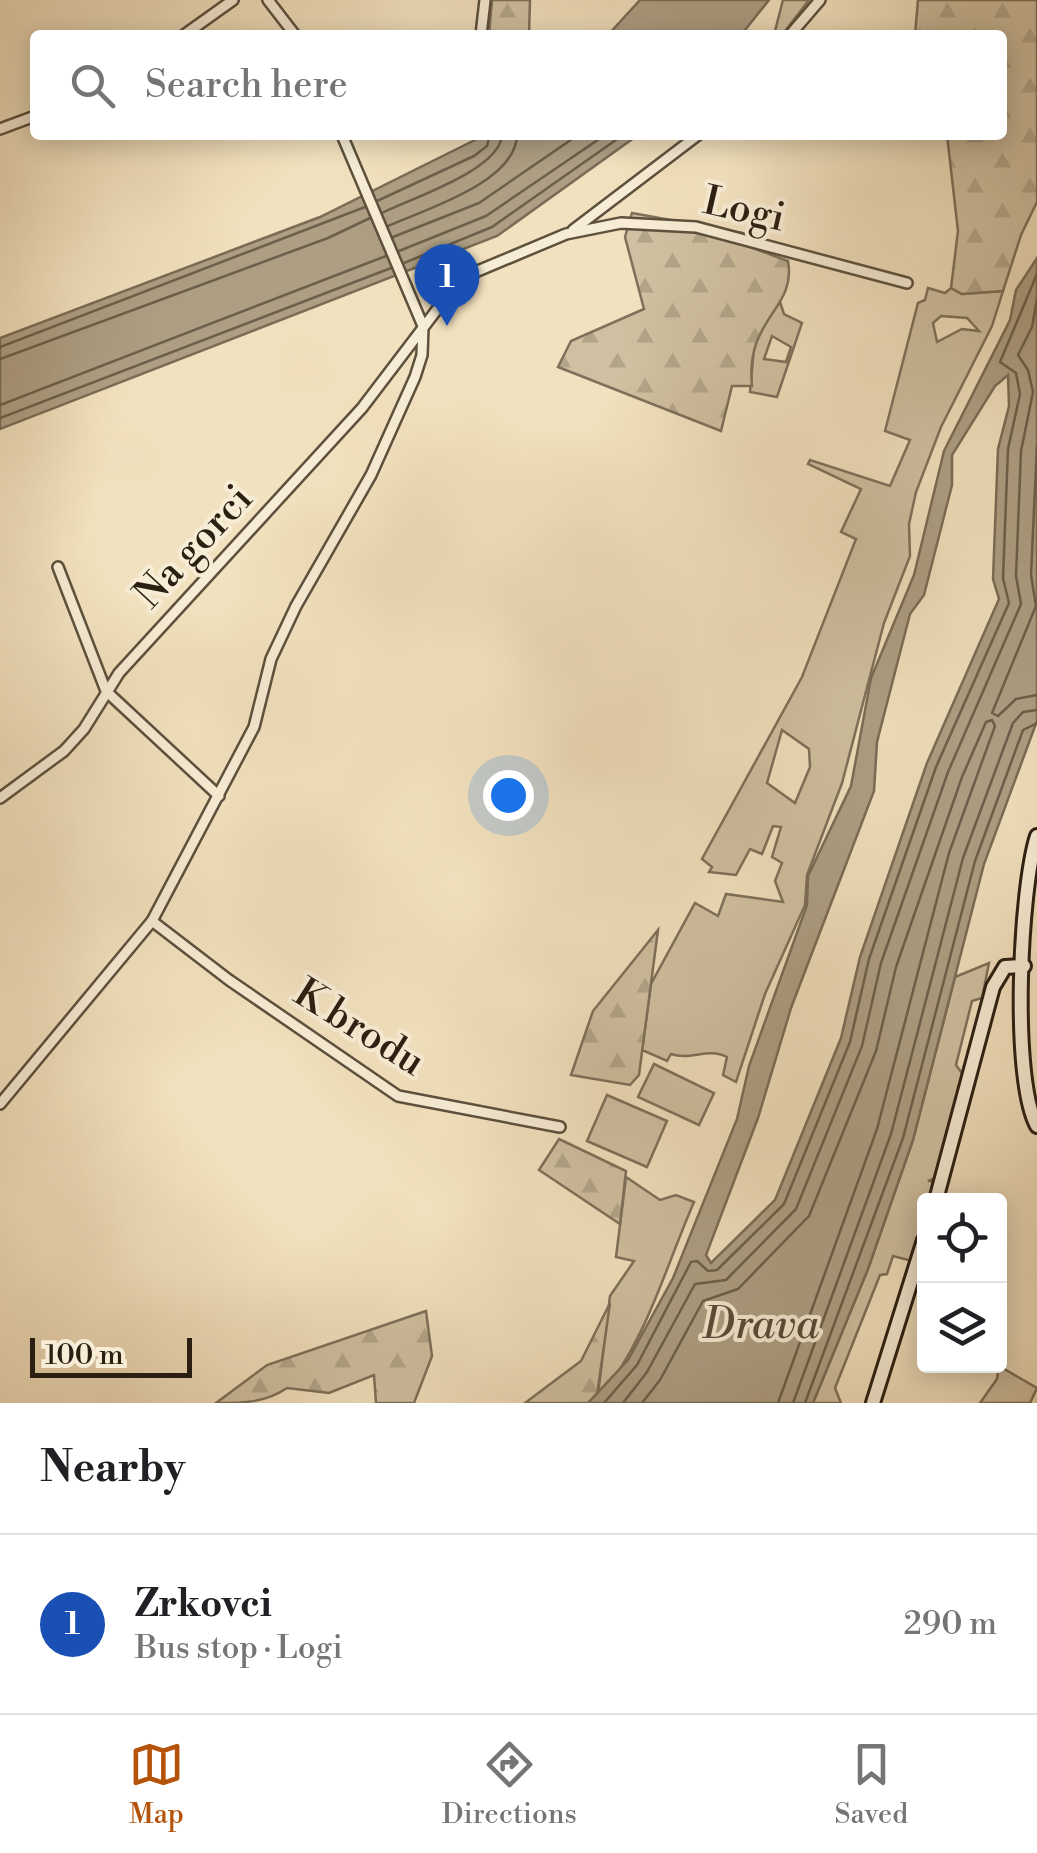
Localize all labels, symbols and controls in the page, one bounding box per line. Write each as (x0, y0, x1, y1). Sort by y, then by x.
search box (30, 30, 1007, 140)
icon: search (65, 58, 120, 113)
text: Search here (145, 62, 348, 109)
street label: Logi (698, 176, 790, 245)
pin: 1 (414, 244, 480, 326)
street label: Na gorci (124, 475, 265, 620)
your location (483, 770, 534, 821)
street label: K brodu (284, 968, 434, 1088)
map controls (917, 1193, 1007, 1373)
button: locate (917, 1193, 1007, 1283)
button: layers (917, 1283, 1007, 1373)
water label: Drava (702, 1299, 820, 1352)
scale bar (30, 1333, 192, 1378)
text: 100 m (45, 1338, 124, 1373)
text: Nearby (40, 1442, 185, 1495)
text: Zrkovci (135, 1581, 272, 1628)
text: 1 (65, 1604, 80, 1644)
text: 290 m (904, 1604, 997, 1644)
text: Bus stop · Logi (135, 1628, 343, 1668)
tab: Map (129, 1737, 184, 1832)
tab: Directions (442, 1737, 577, 1832)
tab: Saved (835, 1737, 908, 1832)

